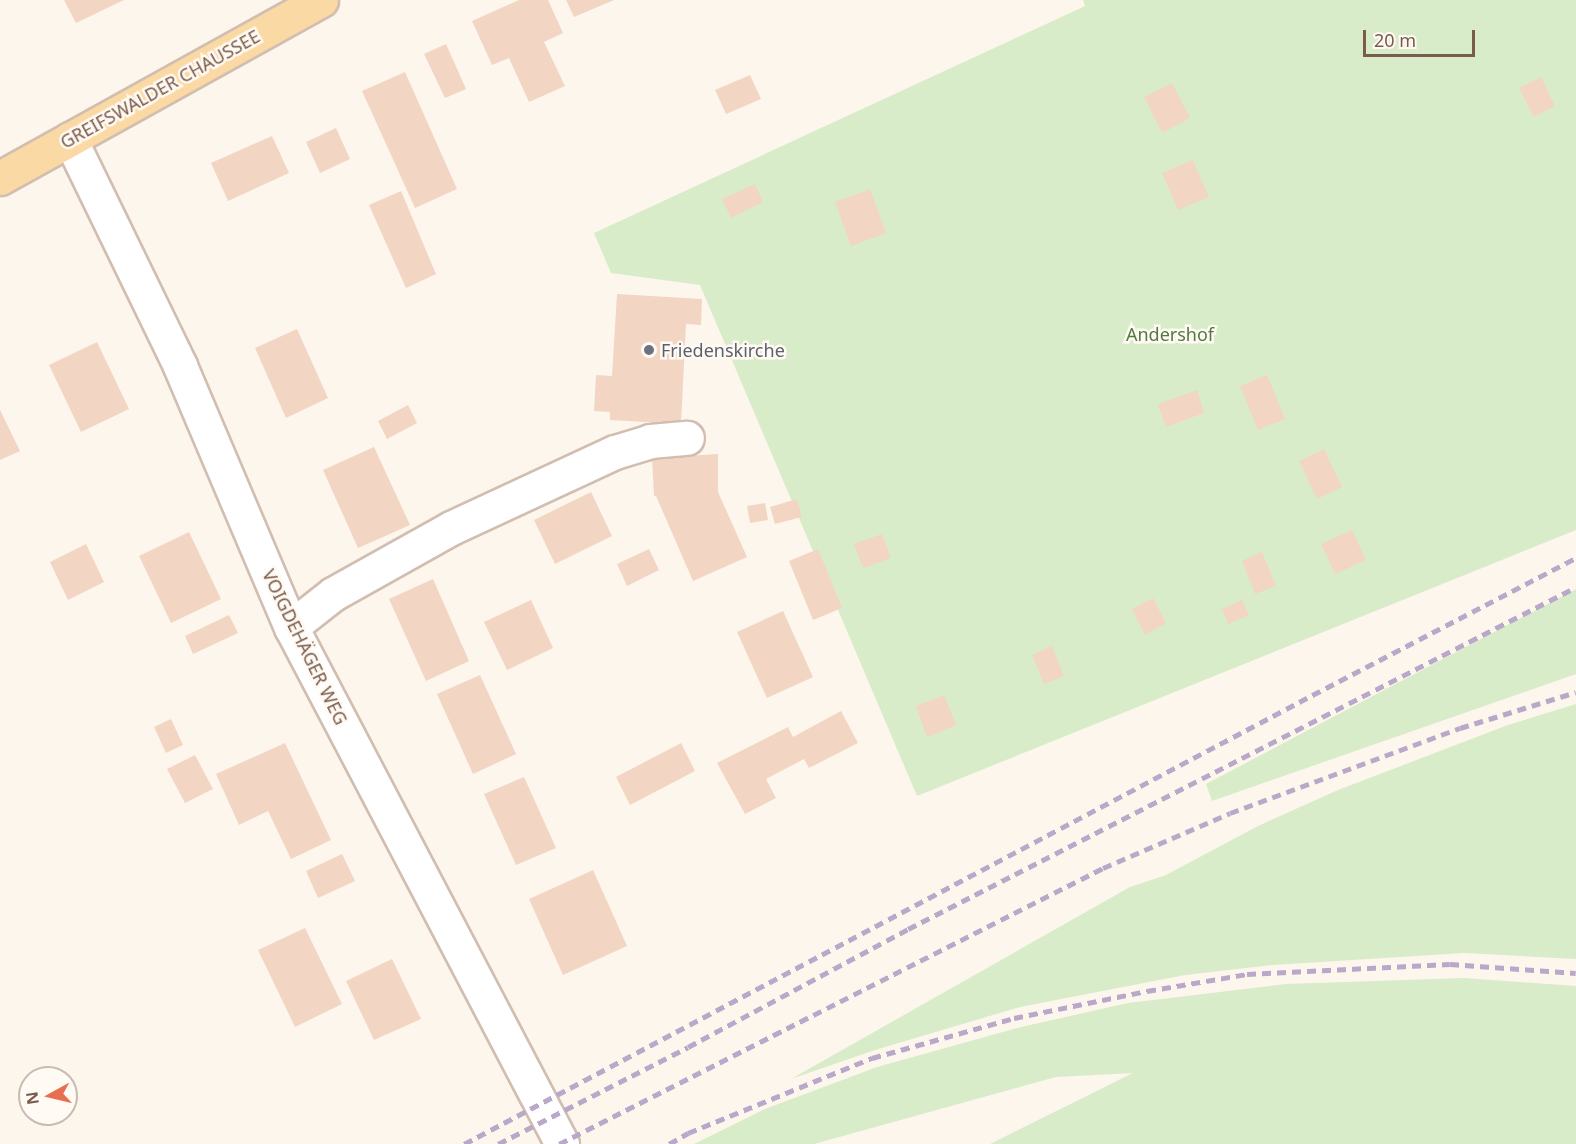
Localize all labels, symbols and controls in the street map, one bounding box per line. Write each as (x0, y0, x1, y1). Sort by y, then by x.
scale bar (1366, 18, 1478, 56)
street label: GREIFSWALDER CHAUSSEE (56, 25, 264, 153)
text: 20 m (1374, 28, 1416, 52)
park label: Andershof (1126, 323, 1214, 345)
place label: Friedenskirche (661, 339, 785, 361)
marker: Friedenskirche (642, 343, 656, 357)
street label: VOIGDEHÄGER WEG (258, 566, 352, 728)
north arrow (18, 1066, 78, 1126)
text: N (20, 1090, 44, 1106)

